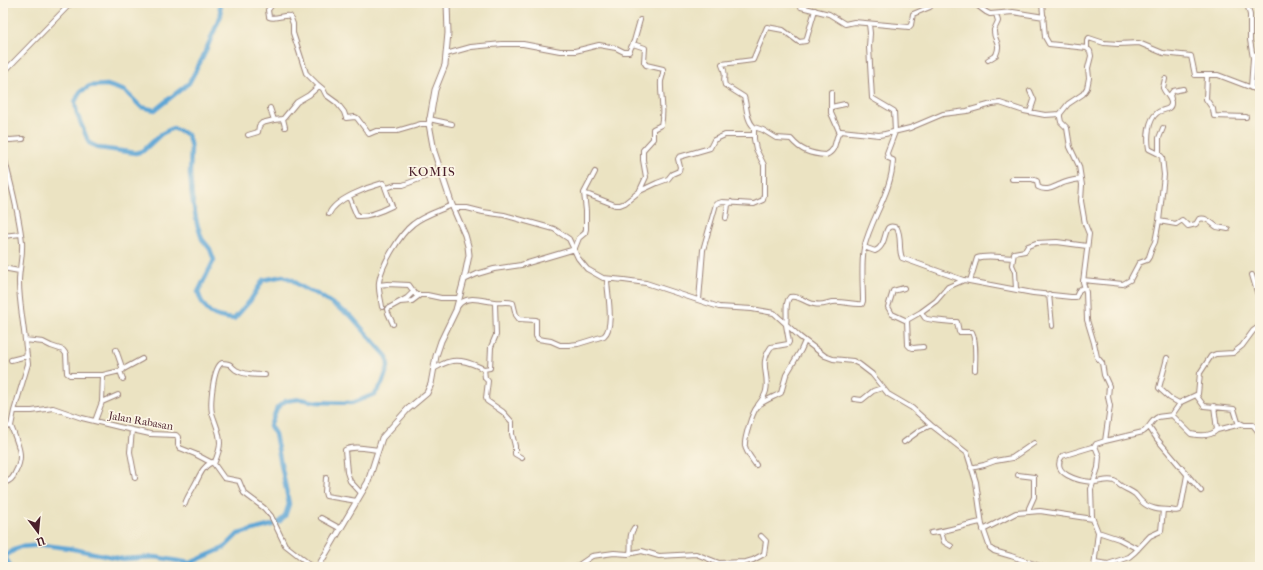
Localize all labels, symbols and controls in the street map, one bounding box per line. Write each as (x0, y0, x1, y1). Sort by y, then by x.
district label: KOMIS (408, 164, 456, 179)
street label: Jalan Rabasan (107, 409, 175, 433)
north arrow (18, 512, 58, 552)
text: U (34, 533, 47, 549)

